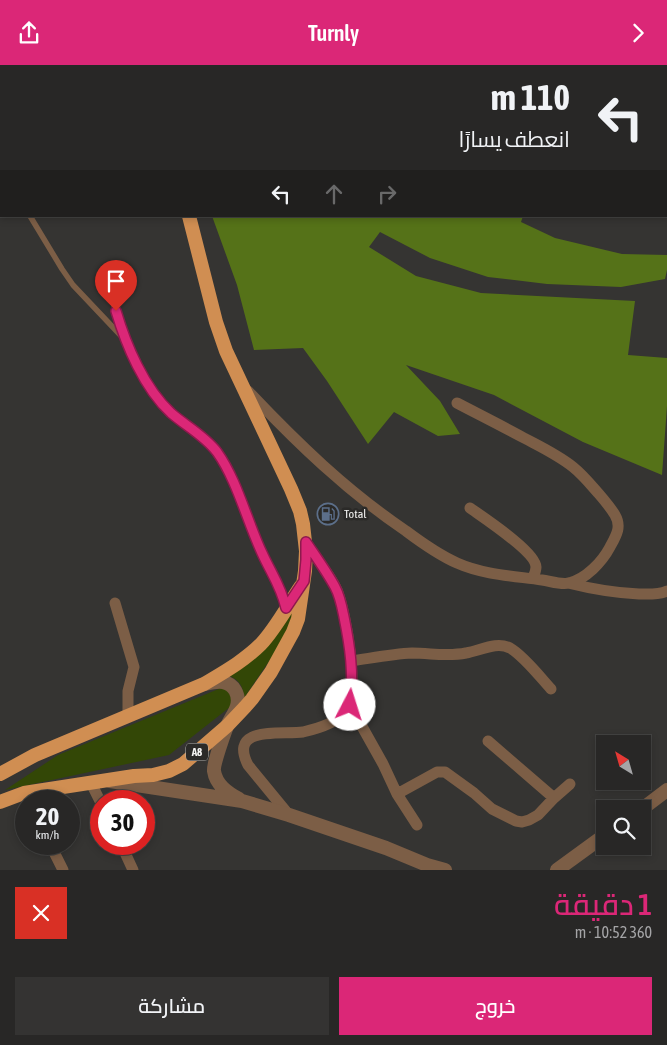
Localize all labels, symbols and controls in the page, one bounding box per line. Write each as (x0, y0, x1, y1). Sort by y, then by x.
icon: share (15, 19, 43, 47)
icon: forward (624, 19, 652, 47)
text: Turnly (308, 20, 359, 46)
text: 110 m (491, 77, 570, 117)
icon: left (588, 85, 653, 150)
text: انعطف يسارًا (459, 126, 570, 152)
icon: left (267, 180, 295, 208)
icon: ahead (320, 180, 348, 208)
icon: right (373, 180, 401, 208)
pin (95, 260, 137, 311)
icon: arrive (102, 267, 130, 295)
fuel station icon: Total (316, 502, 340, 526)
place label: Total (344, 507, 367, 521)
position arrow (323, 678, 375, 730)
north arrow (596, 735, 651, 790)
map controls (596, 735, 651, 855)
road number: A8 (186, 744, 208, 761)
speed limit sign: 30 (90, 790, 155, 855)
button: search (596, 800, 651, 855)
text: 20 (36, 802, 59, 830)
text: km/h (36, 828, 59, 842)
button: close (15, 887, 67, 939)
text: 1 دقيقة (554, 887, 652, 921)
text: 360 m · 10:52 (575, 923, 652, 941)
button: مشاركة (15, 977, 329, 1035)
button: خروج (339, 977, 652, 1035)

